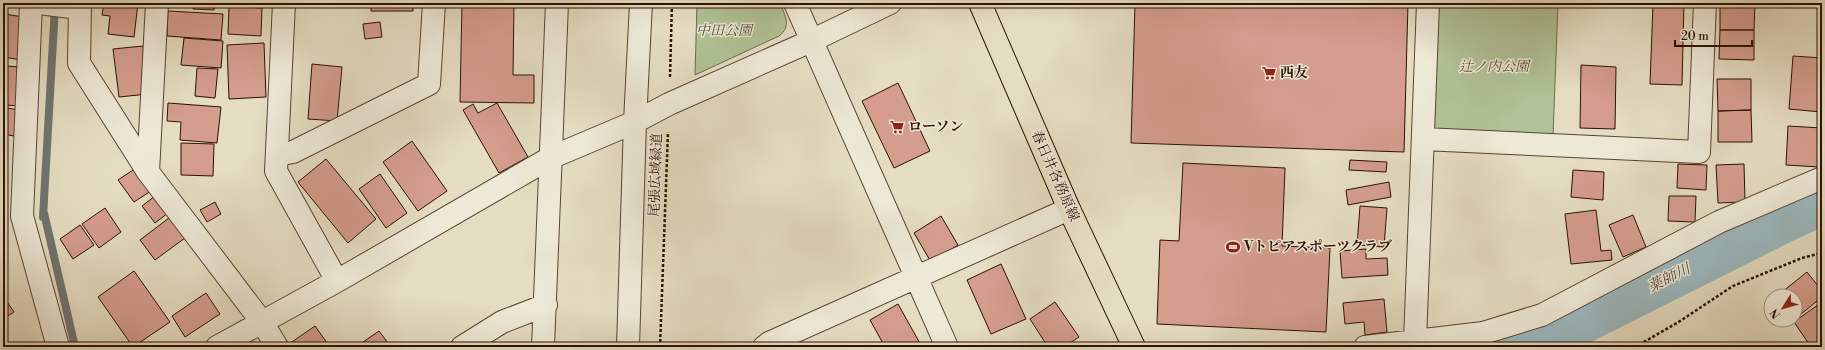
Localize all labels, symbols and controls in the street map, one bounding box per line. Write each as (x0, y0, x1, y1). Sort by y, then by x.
park label: 中田公園 (696, 22, 754, 40)
scale bar (1675, 22, 1752, 48)
text: 20 m (1681, 29, 1709, 44)
park label: 辻ノ内公園 (1459, 58, 1531, 76)
place label: 西友 (1280, 64, 1308, 82)
supermarket icon: 西友 (1261, 65, 1277, 81)
place label: ローソン (908, 118, 963, 136)
supermarket icon: ローソン (889, 119, 905, 135)
street label: 春日井各務原線 (1027, 128, 1083, 224)
street label: 尾張広域緑道 (646, 133, 666, 217)
place label: Vトピアスポーツクラブ (1243, 238, 1392, 256)
sports icon: Vトピアスポーツクラブ (1225, 239, 1241, 255)
water label: 薬師川 (1645, 259, 1695, 296)
north arrow (1763, 288, 1803, 328)
text: N (1767, 305, 1784, 321)

